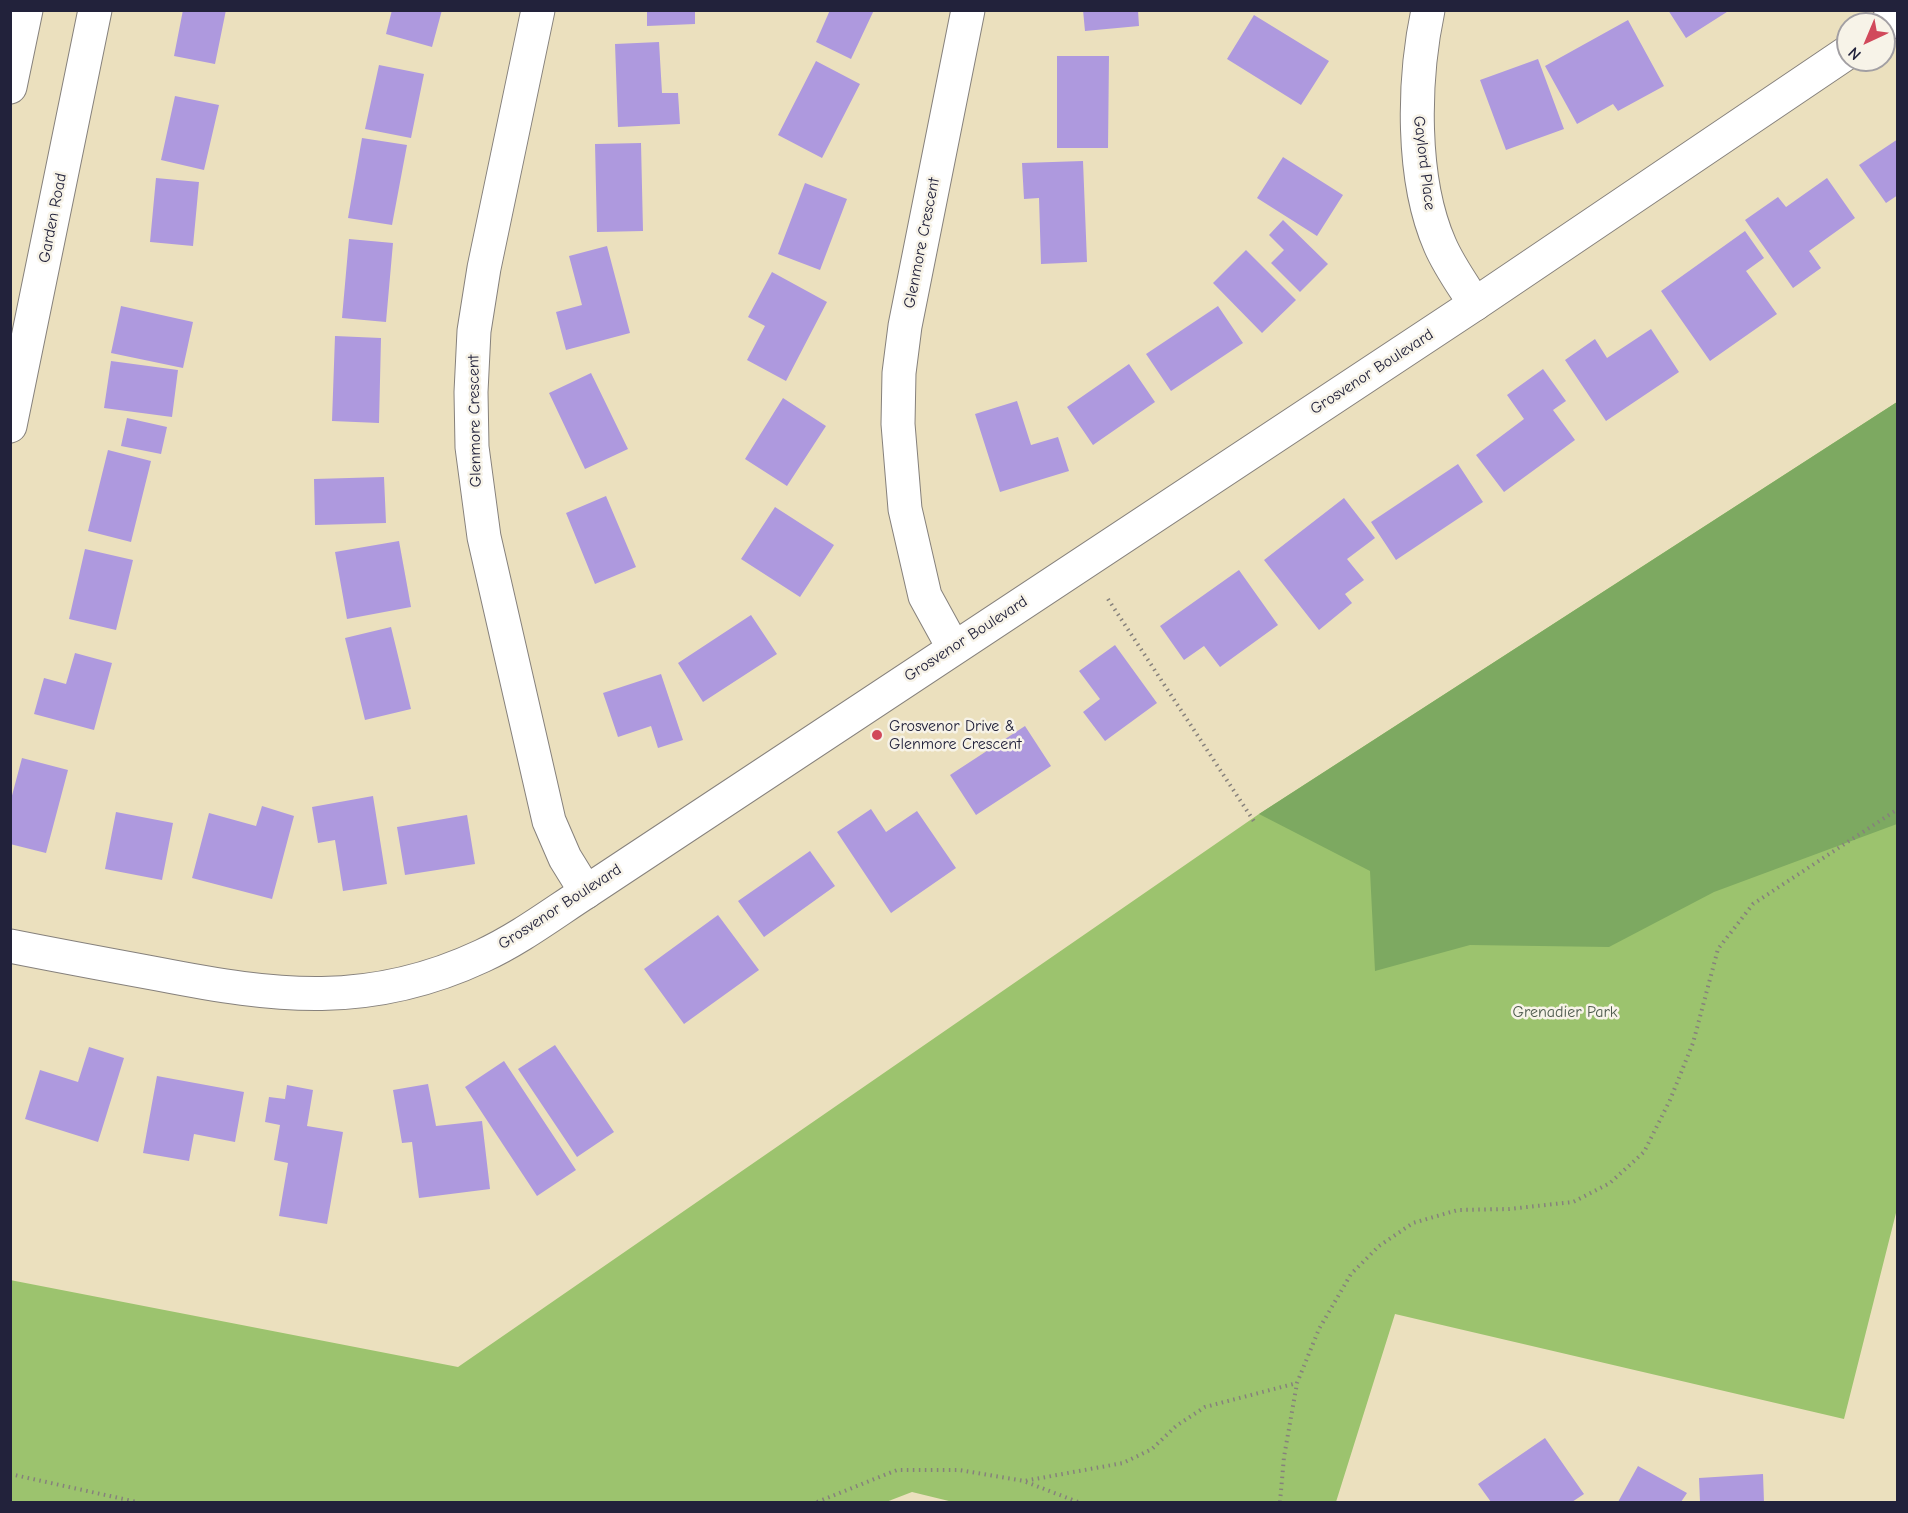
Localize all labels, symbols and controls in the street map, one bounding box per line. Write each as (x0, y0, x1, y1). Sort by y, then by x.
north arrow (1836, 12, 1896, 72)
text: N (1845, 43, 1865, 64)
street label: Gaylord Place (1409, 115, 1439, 211)
street label: Garden Road (35, 172, 71, 264)
street label: Glenmore Crescent (900, 176, 944, 310)
street label: Grosvenor Boulevard (1307, 325, 1437, 419)
street label: Glenmore Crescent (464, 355, 486, 487)
street label: Grosvenor Boulevard (901, 592, 1031, 686)
place label: Grosvenor Drive & Glenmore Crescent (889, 716, 1022, 754)
marker: Grosvenor Drive & Glenmore Crescent (870, 728, 884, 742)
street label: Grosvenor Boulevard (495, 860, 625, 954)
park label: Grenadier Park (1512, 1002, 1618, 1022)

